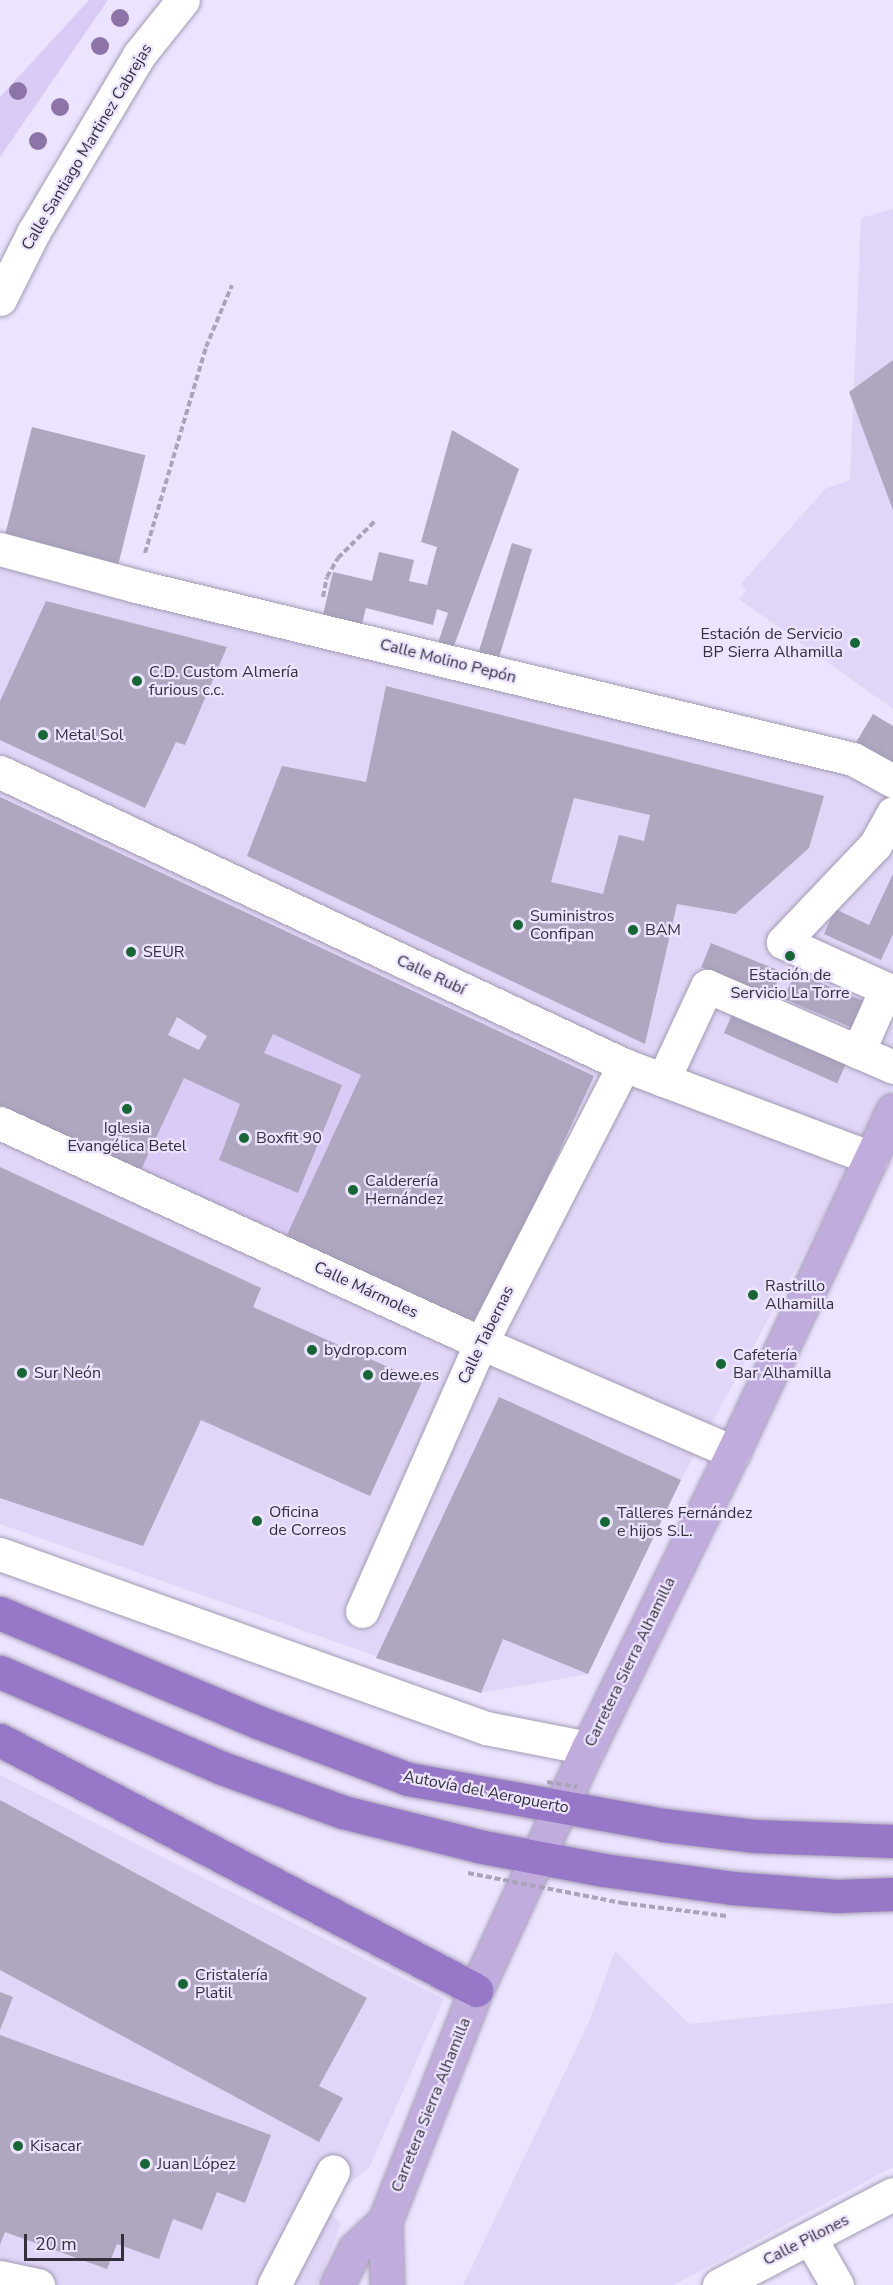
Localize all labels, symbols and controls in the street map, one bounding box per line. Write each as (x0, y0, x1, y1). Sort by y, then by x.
street label: Calle Santiago Martinez Cabrejas (18, 40, 156, 254)
place label: Estación de Servicio BP Sierra Alhamilla (700, 624, 843, 662)
street label: Calle Molino Pepón (378, 635, 518, 687)
marker: Estación de Servicio BP Sierra Alhamilla (848, 636, 862, 650)
place label: C.D. Custom Almería furious c.c. (149, 662, 299, 700)
marker: C.D. Custom Almería furious c.c. (130, 674, 144, 688)
place label: Metal Sol (55, 725, 124, 745)
marker: Metal Sol (36, 728, 50, 742)
place label: Suministros Confipan (530, 906, 614, 944)
marker: Suministros Confipan (511, 918, 525, 932)
place label: BAM (645, 920, 681, 940)
marker: BAM (626, 923, 640, 937)
place label: SEUR (143, 942, 185, 962)
marker: SEUR (124, 945, 138, 959)
marker: Estación de Servicio La Torre (783, 949, 797, 963)
street label: Calle Rubí (394, 951, 468, 999)
place label: Estación de Servicio La Torre (730, 965, 850, 1003)
marker: Iglesia Evangélica Betel (120, 1102, 134, 1116)
place label: Iglesia Evangélica Betel (67, 1118, 187, 1156)
place label: Boxfit 90 (256, 1128, 322, 1148)
marker: Boxfit 90 (237, 1131, 251, 1145)
place label: Calderería Hernández (365, 1171, 443, 1209)
marker: Calderería Hernández (346, 1183, 360, 1197)
street label: Calle Mármoles (311, 1258, 421, 1322)
place label: Rastrillo Alhamilla (765, 1276, 834, 1314)
street label: Calle Tabernas (454, 1283, 518, 1387)
marker: Rastrillo Alhamilla (746, 1288, 760, 1302)
place label: bydrop.com (324, 1340, 407, 1360)
marker: bydrop.com (305, 1343, 319, 1357)
place label: Cafetería Bar Alhamilla (733, 1345, 831, 1383)
marker: Cafetería Bar Alhamilla (714, 1357, 728, 1371)
place label: Sur Neón (34, 1363, 101, 1383)
place label: dewe.es (380, 1365, 439, 1385)
marker: Sur Neón (15, 1366, 29, 1380)
marker: dewe.es (361, 1368, 375, 1382)
place label: Oficina de Correos (269, 1502, 347, 1540)
place label: Talleres Fernández e hijos S.L. (617, 1503, 752, 1541)
marker: Oficina de Correos (250, 1514, 264, 1528)
marker: Talleres Fernández e hijos S.L. (598, 1515, 612, 1529)
street label: Carretera Sierra Alhamilla (580, 1574, 680, 1750)
street label: Autovía del Aeropuerto (402, 1767, 570, 1817)
place label: Cristalería Platil (195, 1965, 268, 2003)
marker: Cristalería Platil (176, 1977, 190, 1991)
street label: Carretera Sierra Alhamilla (387, 2015, 475, 2195)
place label: Kisacar (30, 2136, 81, 2156)
marker: Kisacar (11, 2139, 25, 2153)
place label: Juan López (157, 2154, 236, 2174)
marker: Juan López (138, 2157, 152, 2171)
street label: Calle Pilones (760, 2210, 852, 2270)
scale bar (27, 2222, 128, 2260)
text: 20 m (35, 2232, 77, 2256)

